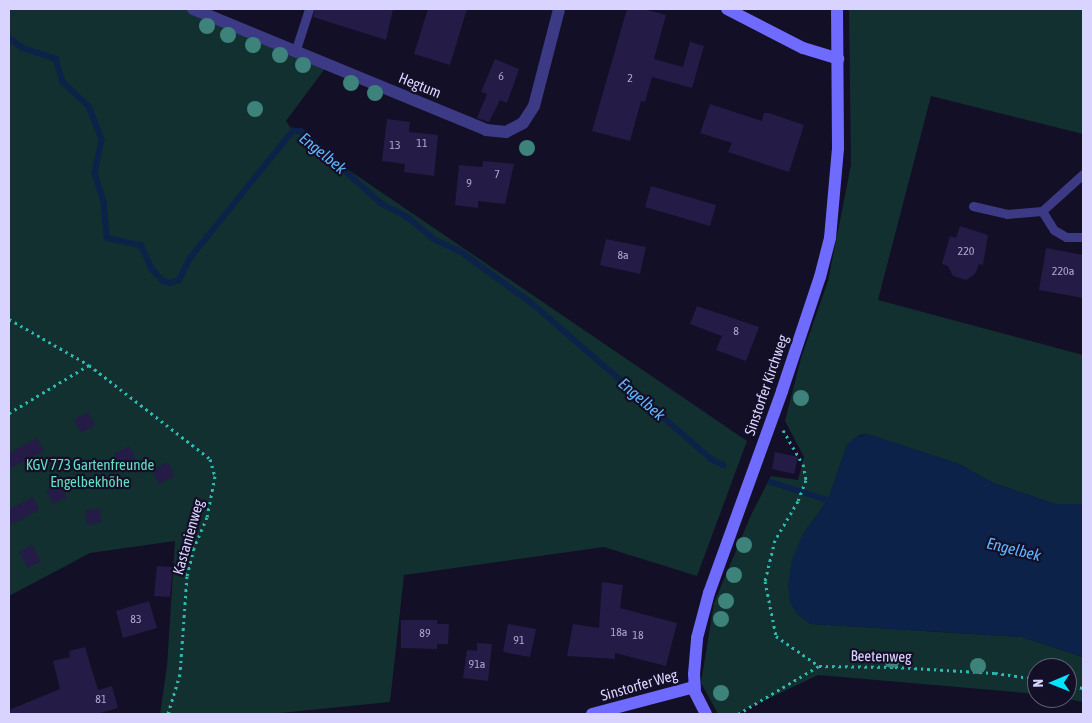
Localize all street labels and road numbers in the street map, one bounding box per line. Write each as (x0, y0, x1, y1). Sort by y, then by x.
street label: Hegtum (396, 68, 444, 102)
street label: Sinstorfer Kirchweg (740, 332, 792, 438)
street label: Kastanienweg (169, 497, 207, 577)
street label: Beetenweg (850, 646, 912, 666)
street label: Sinstorfer Weg (599, 665, 679, 705)

